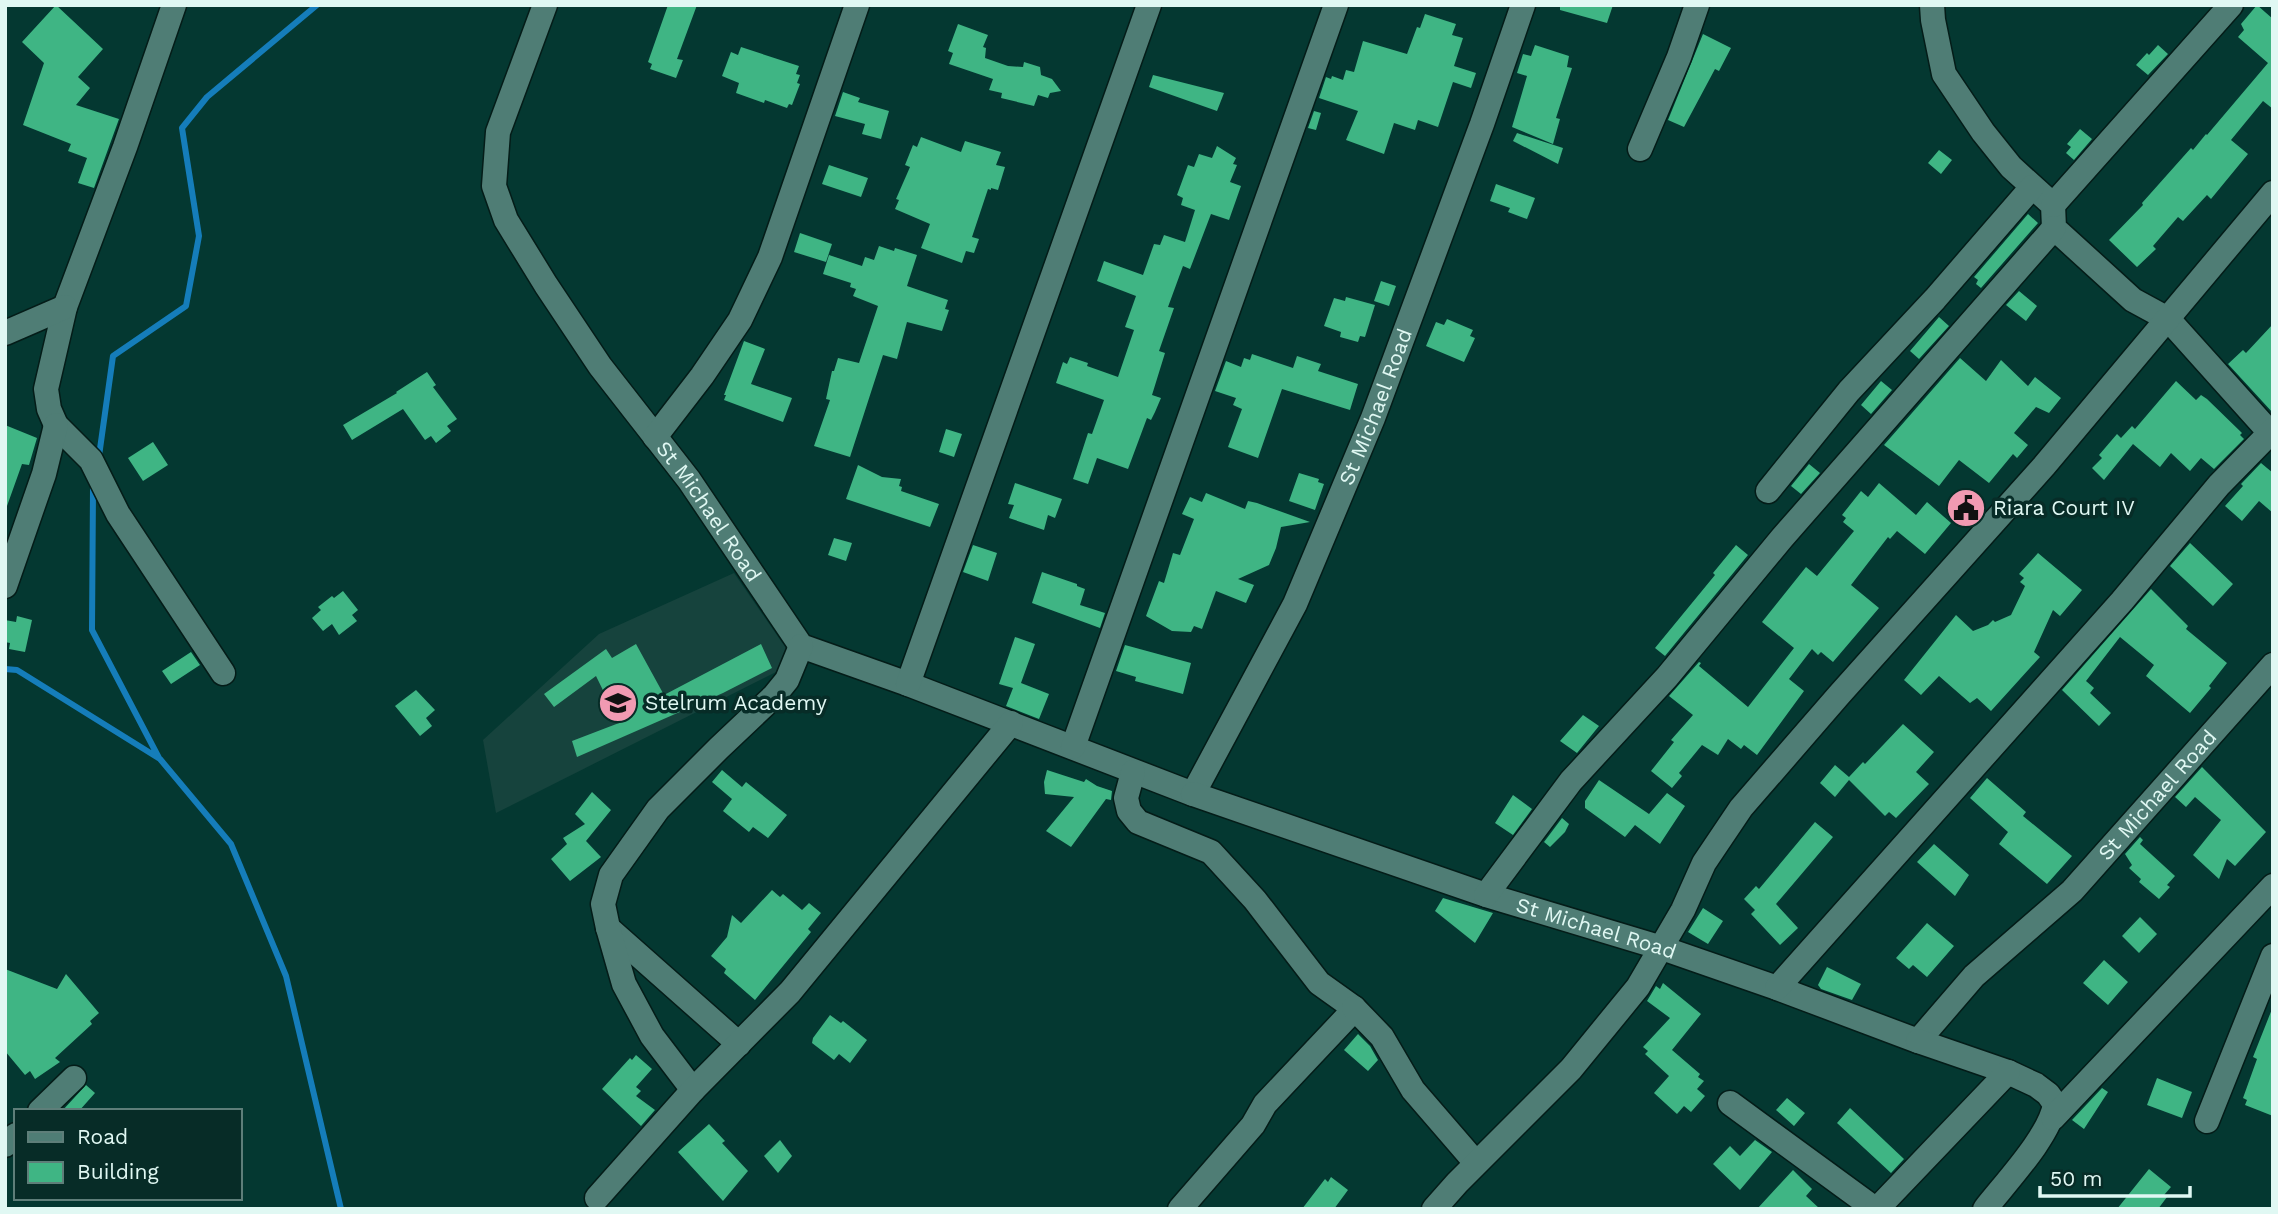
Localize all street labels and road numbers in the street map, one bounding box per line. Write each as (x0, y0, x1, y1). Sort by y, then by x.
street label: St Michael Road (1333, 325, 1417, 489)
street label: St Michael Road (651, 436, 767, 586)
street label: St Michael Road (2092, 724, 2221, 865)
street label: St Michael Road (1513, 892, 1680, 964)

